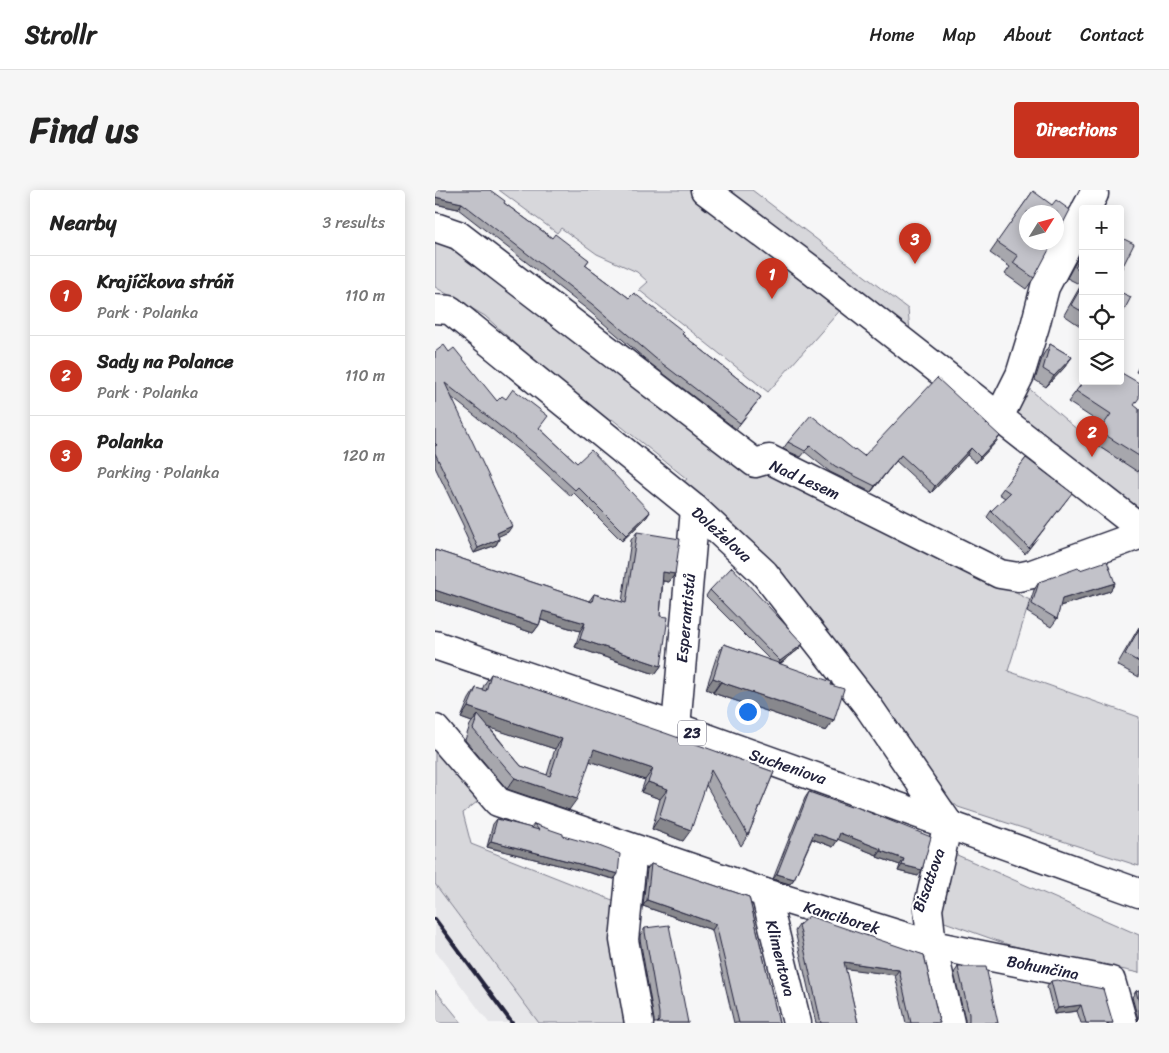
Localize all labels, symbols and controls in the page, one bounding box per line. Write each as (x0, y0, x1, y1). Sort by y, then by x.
text: Strollr (25, 14, 96, 56)
text: Home (870, 19, 915, 51)
text: Map (943, 19, 976, 51)
text: About (1004, 19, 1052, 51)
text: Contact (1080, 19, 1144, 51)
text: Find us (30, 99, 138, 161)
button: Directions (1014, 102, 1139, 158)
text: Nearby (50, 204, 116, 242)
north arrow (1019, 205, 1064, 250)
map controls (1079, 205, 1124, 385)
button: + (1079, 205, 1124, 250)
text: 3 results (322, 208, 385, 237)
pin: 3 (899, 223, 931, 264)
button: − (1079, 250, 1124, 295)
pin: 1 (756, 258, 788, 299)
text: Krajíčkova stráň (97, 265, 234, 298)
text: 1 (63, 281, 69, 310)
text: 110 m (345, 281, 385, 310)
button: locate (1079, 295, 1124, 340)
text: Park · Polanka (97, 298, 198, 327)
button: layers (1079, 340, 1124, 385)
text: Sady na Polance (97, 345, 233, 378)
text: 2 (61, 361, 71, 390)
text: 110 m (345, 361, 385, 390)
text: Park · Polanka (97, 378, 198, 407)
pin: 2 (1076, 416, 1108, 457)
text: Polanka (97, 425, 163, 458)
text: 3 (62, 441, 70, 470)
text: 120 m (342, 441, 385, 470)
street label: Nad Lesem (765, 451, 845, 508)
text: Parking · Polanka (97, 458, 219, 487)
street label: Doleželova (684, 499, 760, 571)
street label: Esperantistů (667, 572, 704, 664)
your location (735, 699, 761, 725)
road number: 23 (678, 720, 706, 746)
street label: Sucheniova (745, 740, 831, 794)
street label: Bisattova (903, 844, 953, 916)
street label: Kanciborek (800, 892, 884, 943)
street label: Klimentova (757, 917, 804, 1000)
street label: Bohunčina (1004, 946, 1081, 989)

